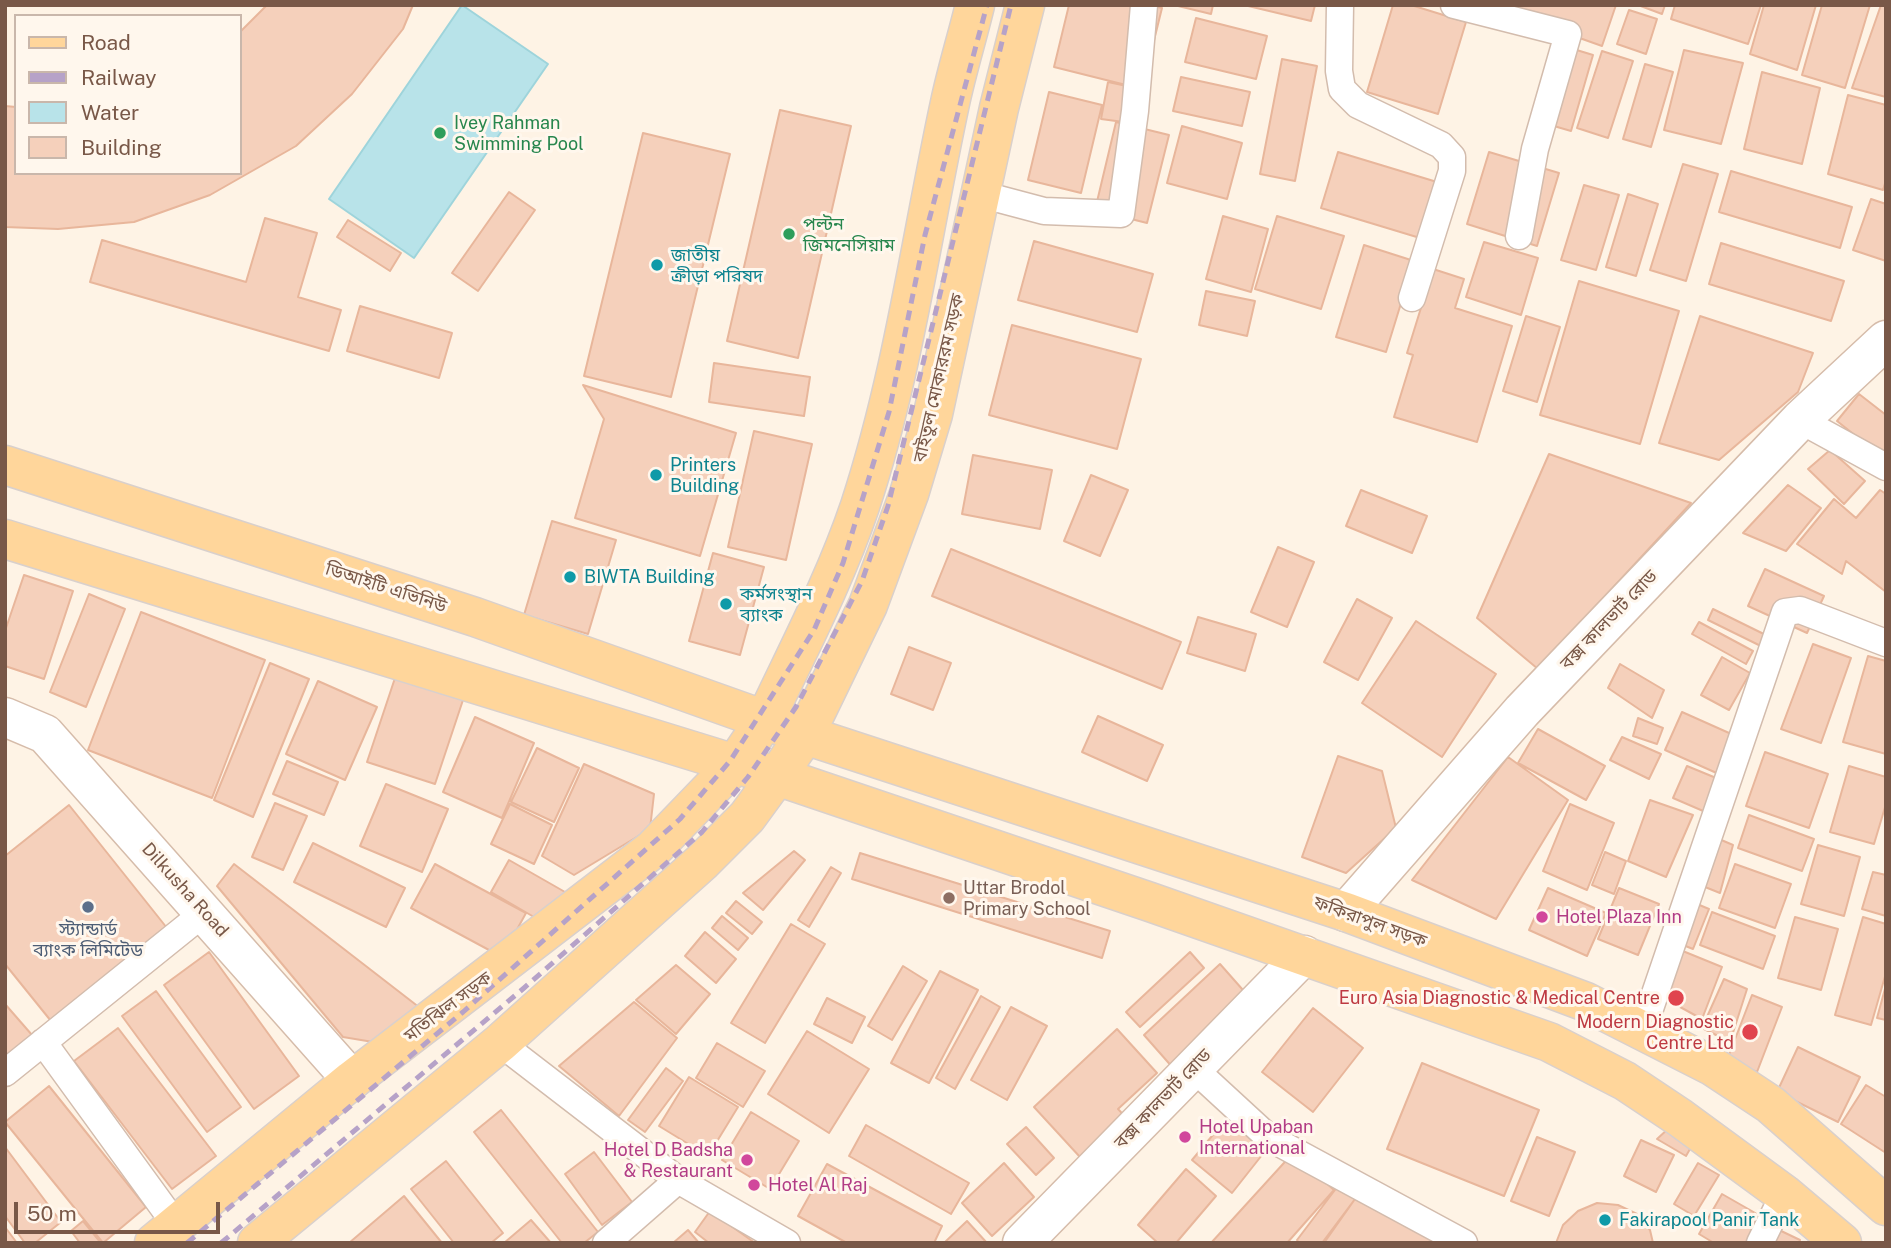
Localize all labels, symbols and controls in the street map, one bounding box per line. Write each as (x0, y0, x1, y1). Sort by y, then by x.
legend (14, 14, 242, 175)
text: Road (81, 30, 131, 55)
text: Railway (81, 65, 157, 90)
text: Water (81, 100, 139, 125)
place label: Ivey Rahman Swimming Pool (454, 112, 584, 154)
marker: Ivey Rahman Swimming Pool (432, 125, 448, 141)
text: Building (81, 135, 162, 160)
place label: পল্টন জিমনেসিয়াম (803, 213, 895, 256)
marker: পল্টন জিমনেসিয়াম (781, 226, 797, 242)
place label: জাতীয় ক্রীড়া পরিষদ (671, 244, 763, 286)
marker: জাতীয় ক্রীড়া পরিষদ (649, 257, 665, 273)
street label: বাইতুল মোকাররম সড়ক (909, 292, 969, 464)
place label: Printers Building (670, 454, 739, 496)
marker: Printers Building (648, 467, 664, 483)
street label: ডিআইটি এভিনিউ (323, 558, 449, 618)
place label: BIWTA Building (584, 566, 715, 588)
street label: বক্স কালভার্ট রোড (1556, 566, 1662, 674)
marker: BIWTA Building (562, 569, 578, 585)
place label: কর্মসংস্থান ব্যাংক (740, 583, 812, 626)
marker: কর্মসংস্থান ব্যাংক (718, 596, 734, 612)
street label: Dilkusha Road (137, 838, 233, 942)
place label: Uttar Brodol Primary School (963, 877, 1091, 920)
marker: Uttar Brodol Primary School (941, 890, 957, 906)
street label: ফকিরাপুল সড়ক (1310, 892, 1430, 952)
marker: স্ট্যান্ডার্ড ব্যাংক লিমিটেড (80, 899, 96, 915)
place label: Hotel Plaza Inn (1556, 906, 1682, 928)
marker: Hotel Plaza Inn (1534, 909, 1550, 925)
place label: স্ট্যান্ডার্ড ব্যাংক লিমিটেড (33, 918, 143, 960)
street label: মতিঝিল সড়ক (400, 967, 496, 1047)
place label: Euro Asia Diagnostic & Medical Centre (1339, 987, 1660, 1009)
marker: Euro Asia Diagnostic & Medical Centre (1666, 988, 1686, 1008)
place label: Modern Diagnostic Centre Ltd (1577, 1011, 1734, 1054)
marker: Modern Diagnostic Centre Ltd (1740, 1022, 1760, 1042)
street label: বক্স কালভার্ট রোড (1110, 1045, 1216, 1153)
place label: Hotel Upaban International (1199, 1116, 1313, 1158)
marker: Hotel Upaban International (1177, 1129, 1193, 1145)
place label: Hotel D Badsha & Restaurant (604, 1139, 733, 1182)
marker: Hotel D Badsha & Restaurant (739, 1152, 755, 1168)
place label: Hotel Al Raj (768, 1174, 867, 1196)
marker: Hotel Al Raj (746, 1177, 762, 1193)
scale bar (18, 1188, 224, 1232)
text: 50 m (27, 1201, 77, 1226)
place label: Fakirapool Panir Tank (1619, 1209, 1799, 1231)
marker: Fakirapool Panir Tank (1597, 1212, 1613, 1228)

